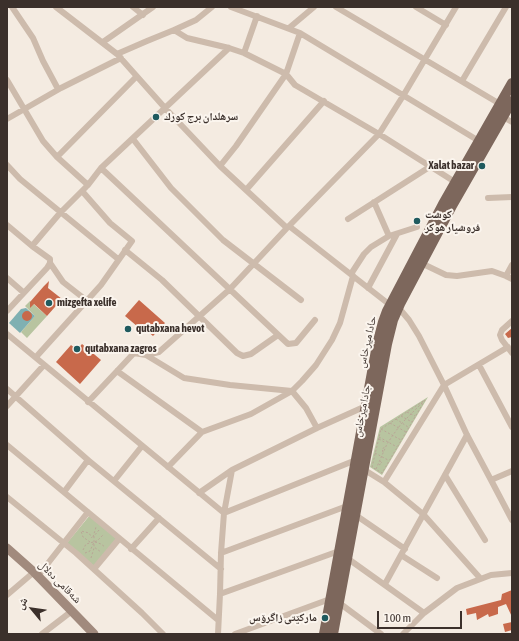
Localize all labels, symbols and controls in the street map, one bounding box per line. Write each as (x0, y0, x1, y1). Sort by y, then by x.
place label: سرهلدان برج كورك (164, 110, 238, 124)
marker: سرهلدان برج كورك (151, 112, 161, 122)
place label: Xalat bazar (429, 159, 474, 173)
marker: Xalat bazar (477, 161, 487, 171)
place label: كوشت فروشيار هوكر (425, 208, 480, 234)
marker: كوشت فروشيار هوكر (412, 216, 422, 226)
place label: mizgefta xelife (57, 296, 117, 310)
marker: mizgefta xelife (44, 298, 54, 308)
street label: حادا ميرخاس (355, 315, 379, 369)
place label: qutabxana hevot (136, 322, 204, 336)
marker: qutabxana hevot (123, 324, 133, 334)
place label: qutabxana zagros (85, 342, 157, 356)
marker: qutabxana zagros (72, 344, 82, 354)
street label: جادا ميرخاس (350, 384, 374, 438)
street label: شەقامی دەلال (36, 558, 84, 606)
north arrow (12, 589, 52, 629)
text: ش (13, 595, 30, 611)
scale bar (379, 603, 464, 629)
place label: مارکێتی زاگرۆس (249, 611, 317, 625)
text: 100 m (384, 611, 411, 625)
marker: مارکێتی زاگرۆس (320, 613, 330, 623)

